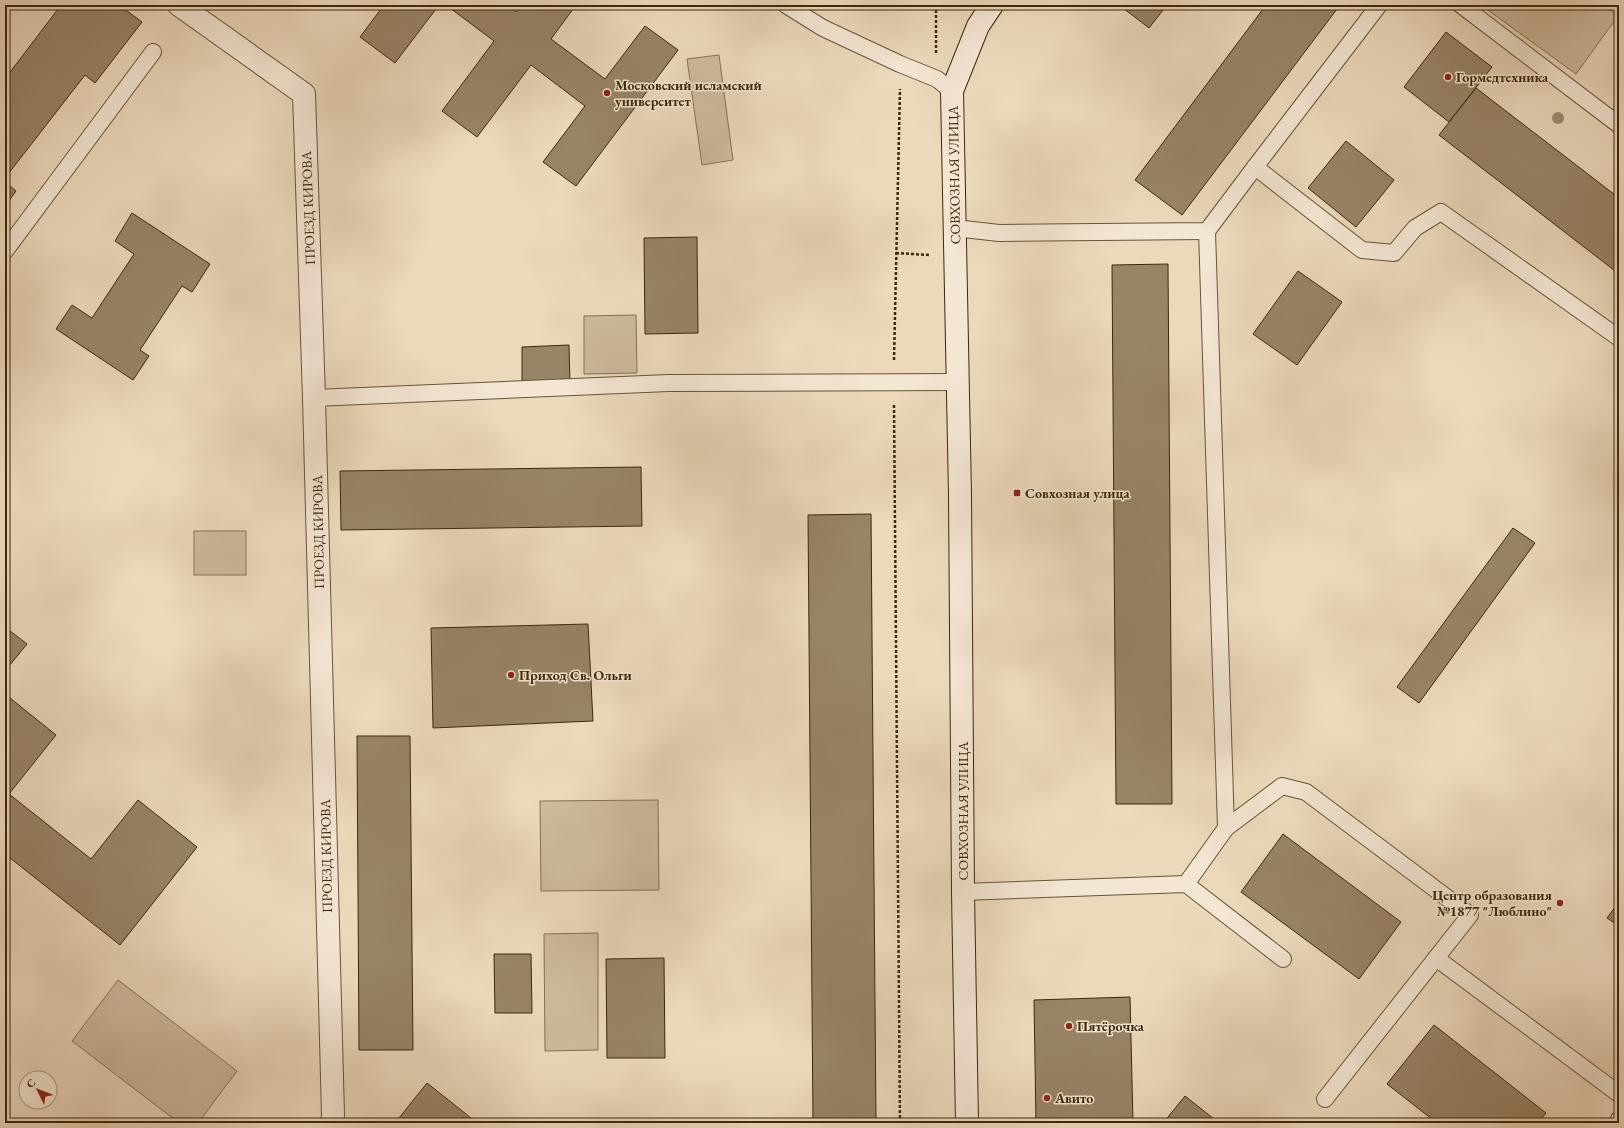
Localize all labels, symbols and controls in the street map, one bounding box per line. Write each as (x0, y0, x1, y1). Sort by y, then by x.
place label: Гормедтехника (1456, 68, 1549, 86)
marker: Гормедтехника (1443, 72, 1453, 82)
place label: Московский исламский университет (615, 76, 762, 110)
marker: Московский исламский университет (602, 88, 612, 98)
street label: СОВХОЗНАЯ УЛИЦА (944, 105, 964, 245)
street label: ПРОЕЗД КИРОВА (297, 150, 319, 265)
street label: ПРОЕЗД КИРОВА (308, 474, 328, 589)
place label: Совхозная улица (1025, 484, 1131, 502)
marker: Совхозная улица (1012, 488, 1022, 498)
place label: Приход Св. Ольги (519, 666, 632, 684)
marker: Приход Св. Ольги (506, 670, 516, 680)
street label: СОВХОЗНАЯ УЛИЦА (954, 741, 972, 880)
street label: ПРОЕЗД КИРОВА (316, 798, 336, 913)
place label: Центр образования №1877 "Люблино" (1432, 886, 1553, 920)
marker: Центр образования №1877 "Люблино" (1555, 898, 1565, 908)
place label: Пятёрочка (1077, 1017, 1145, 1035)
marker: Пятёрочка (1064, 1021, 1074, 1031)
north arrow (18, 1070, 58, 1110)
text: С (23, 1075, 39, 1091)
place label: Авито (1054, 1089, 1093, 1107)
marker: Авито (1042, 1093, 1052, 1103)

